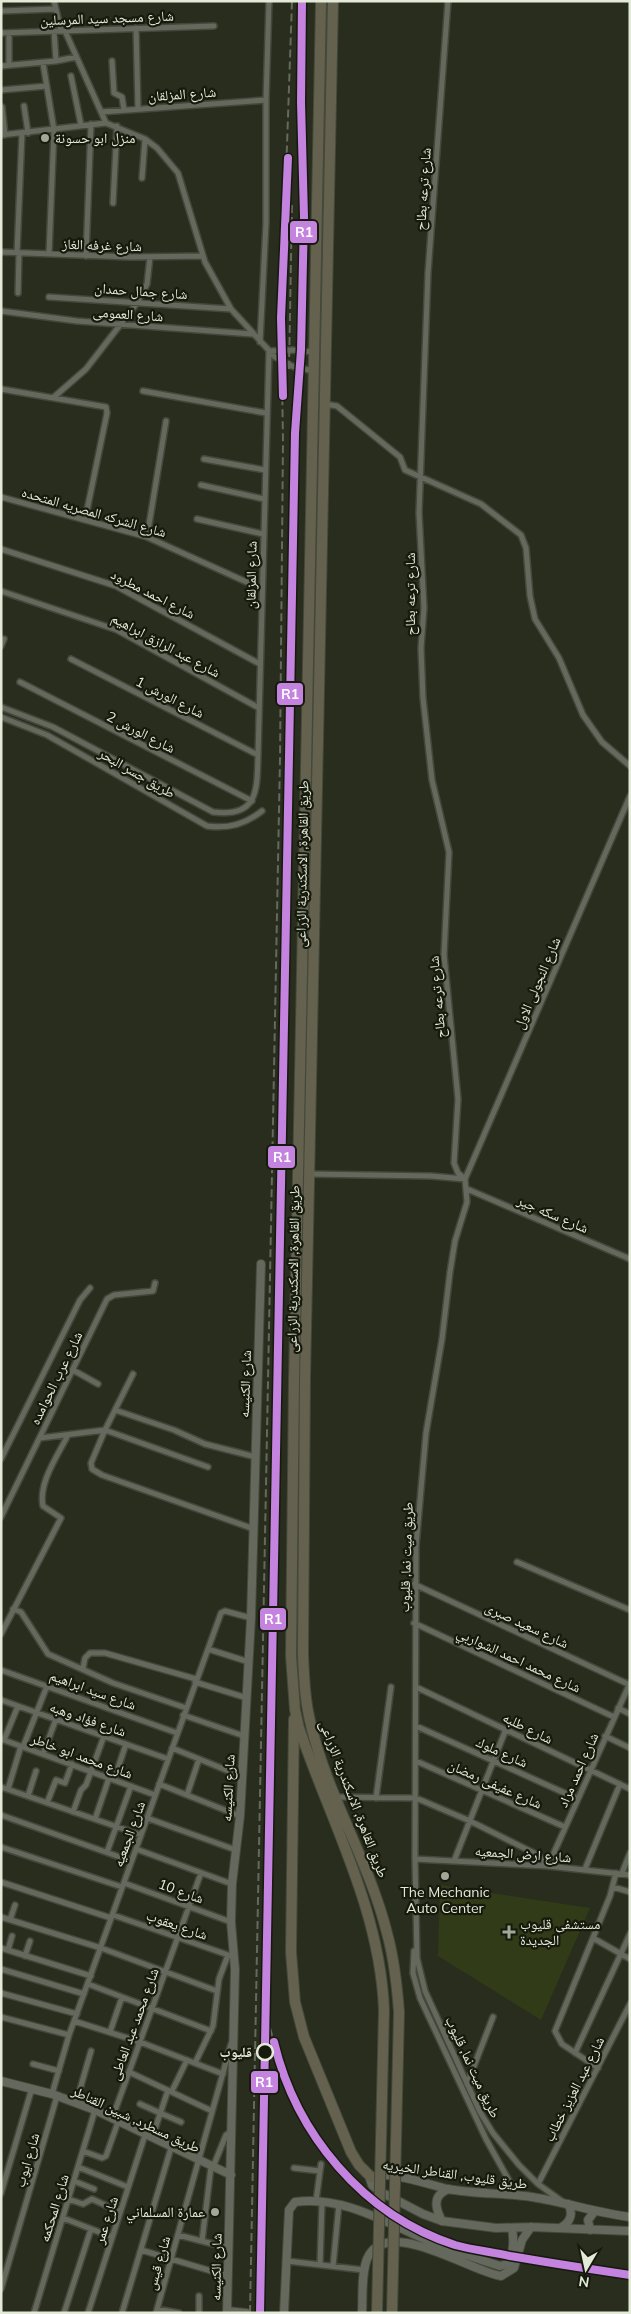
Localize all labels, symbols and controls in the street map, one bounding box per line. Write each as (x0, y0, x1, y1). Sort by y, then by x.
street label: شارع مسجد سيد المرسلين (40, 7, 174, 30)
street label: شارع المزلقان (147, 83, 217, 106)
place label: منزل ابو حسونة (55, 129, 135, 147)
marker: منزل ابو حسونة (39, 132, 51, 144)
street label: شارع ترعه بطاح (411, 147, 436, 231)
line badge: R1 (289, 220, 318, 244)
text: R1 (295, 223, 313, 241)
street label: شارع غرفه الغاز (61, 235, 142, 256)
street label: شارع جمال حمدان (94, 279, 188, 304)
street label: شارع العمومى (92, 303, 164, 326)
street label: شارع الشركه المصريه المتحده (19, 483, 168, 542)
street label: شارع المزلقان (241, 541, 262, 609)
street label: شارع ترعه بطاح (401, 553, 420, 635)
street label: شارع احمد مطرود (108, 565, 198, 624)
street label: شارع عبد الرازق ابراهيم (108, 609, 224, 682)
street label: شارع الورش 1 (132, 672, 207, 723)
line badge: R1 (276, 682, 304, 706)
text: R1 (281, 685, 299, 703)
street label: شارع الورش 2 (103, 707, 178, 758)
street label: طريق جسر البحر (94, 743, 178, 803)
street label: طريق القاهرة, الاسكندرية الزراعى (292, 780, 313, 948)
street label: شارع النجولى الاول (510, 934, 565, 1032)
street label: شارع ترعه بطاح (424, 955, 451, 1039)
line badge: R1 (267, 1145, 296, 1169)
text: R1 (273, 1148, 291, 1166)
street label: طريق القاهرة, الاسكندرية الزراعى (283, 1185, 304, 1353)
street label: شارع سكه جير (513, 1191, 591, 1238)
street label: شارع عرب الحوامده (26, 1328, 87, 1428)
street label: شارع الكنيسه (235, 1350, 256, 1418)
street label: طريق ميت نما, قليوب (395, 1501, 418, 1613)
street label: شارع سعيد صبرى (482, 1598, 572, 1653)
line badge: R1 (259, 1607, 287, 1631)
text: R1 (264, 1610, 282, 1628)
street label: شارع محمد احمد الشواربي (453, 1623, 584, 1699)
street label: شارع سيد ابراهيم (47, 1666, 139, 1715)
street label: شارع فؤاد وهبه (47, 1698, 129, 1741)
street label: شارع طلبه (500, 1708, 556, 1749)
street label: طريق القاهرة, الاسكندرية الزراعى (315, 1718, 392, 1881)
street label: شارع محمد ابو خاطر (27, 1729, 135, 1784)
street label: شارع احمد مراد (554, 1730, 603, 1810)
street label: شارع ملوك (473, 1733, 531, 1772)
street label: شارع الكنيسه (217, 1754, 240, 1822)
street label: شارع عفيفى رمضان (445, 1755, 545, 1814)
street label: شارع الجمعيه (109, 1799, 150, 1870)
street label: شارع ارض الجمعيه (474, 1842, 572, 1867)
marker: The Mechanic Auto Center (439, 1870, 451, 1882)
street label: شارع 10 (155, 1874, 206, 1908)
place label: The Mechanic Auto Center (400, 1883, 490, 1917)
street label: شارع يعقوب (144, 1906, 210, 1945)
place label: مستشفى قليوب الجديدة (520, 1915, 600, 1949)
marker: مستشفى قليوب الجديدة (502, 1925, 516, 1939)
street label: شارع محمد عبد العاطى (105, 1965, 164, 2083)
street label: طريق ميت نما, قليوب (441, 2013, 505, 2121)
street label: شارع عبد العزيز خطاب (540, 2033, 609, 2145)
place label: قليوب (219, 2043, 252, 2061)
marker: قليوب (256, 2043, 274, 2061)
line badge: R1 (250, 2070, 279, 2094)
text: R1 (255, 2073, 273, 2091)
street label: طريق مسطرد, شبين القناطر (68, 2081, 203, 2158)
street label: شارع ايوب (11, 2131, 44, 2190)
street label: طريق قليوب, القناطر الخيريه (381, 2155, 529, 2194)
street label: شارع المحكمه (35, 2172, 74, 2244)
street label: شارع عمر (90, 2194, 123, 2247)
place label: عمارة المسلماني (126, 2203, 205, 2224)
marker: عمارة المسلماني (209, 2206, 221, 2218)
street label: شارع الكنيسه (206, 2233, 227, 2301)
street label: شارع قيس (142, 2234, 175, 2292)
north arrow (561, 2244, 611, 2294)
text: N (577, 2272, 591, 2292)

